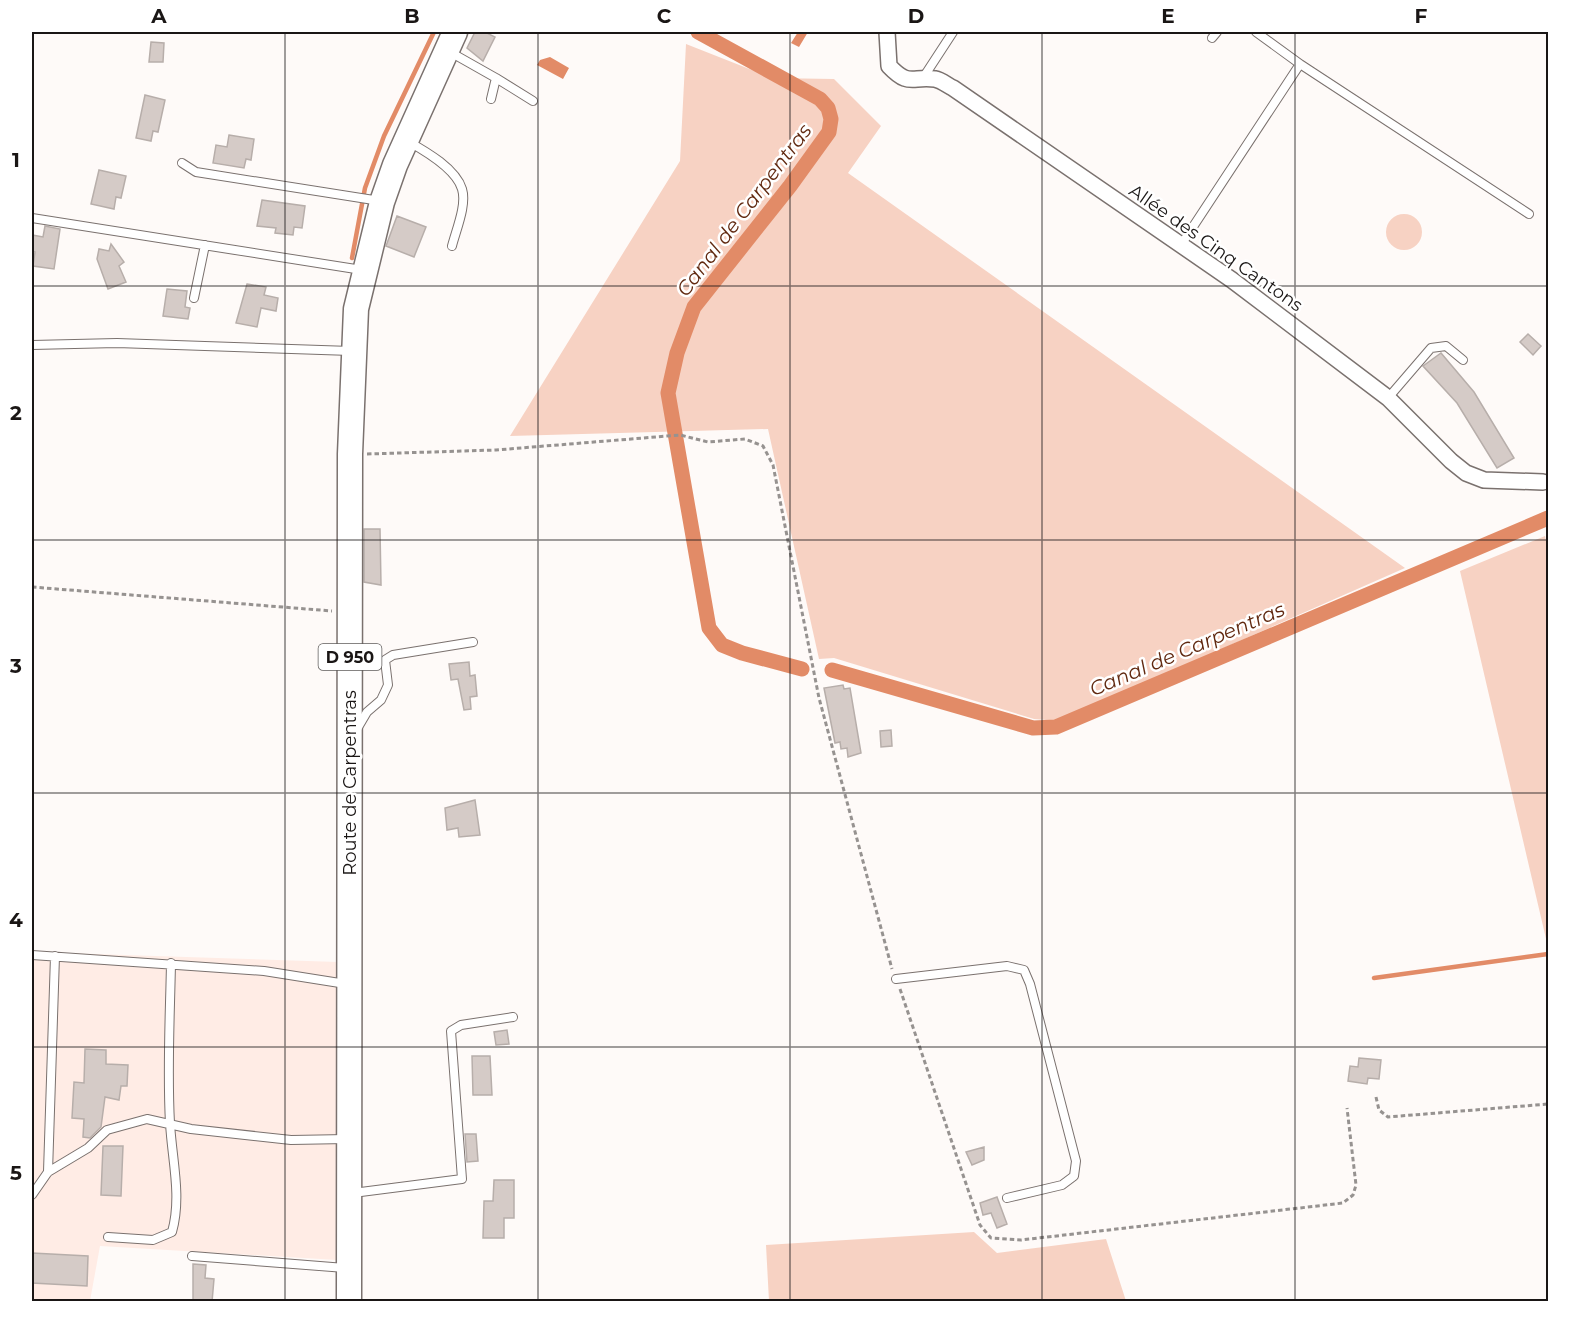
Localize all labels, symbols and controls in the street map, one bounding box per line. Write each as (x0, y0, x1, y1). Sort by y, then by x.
text: A (150, 4, 167, 28)
text: B (404, 4, 420, 28)
text: C (657, 4, 672, 28)
text: D (908, 4, 924, 28)
text: E (1161, 4, 1175, 28)
text: F (1415, 4, 1428, 28)
water label: Canal de Carpentras (671, 119, 817, 301)
text: 1 (12, 148, 20, 172)
street label: Allée des Cinq Cantons (1125, 180, 1307, 316)
text: 2 (10, 401, 22, 425)
water label: Canal de Carpentras (1086, 597, 1288, 701)
road number: D 950 (318, 644, 382, 670)
text: 3 (9, 654, 22, 678)
street label: Route de Carpentras (339, 690, 361, 876)
text: 4 (9, 908, 23, 932)
text: 5 (10, 1161, 22, 1185)

